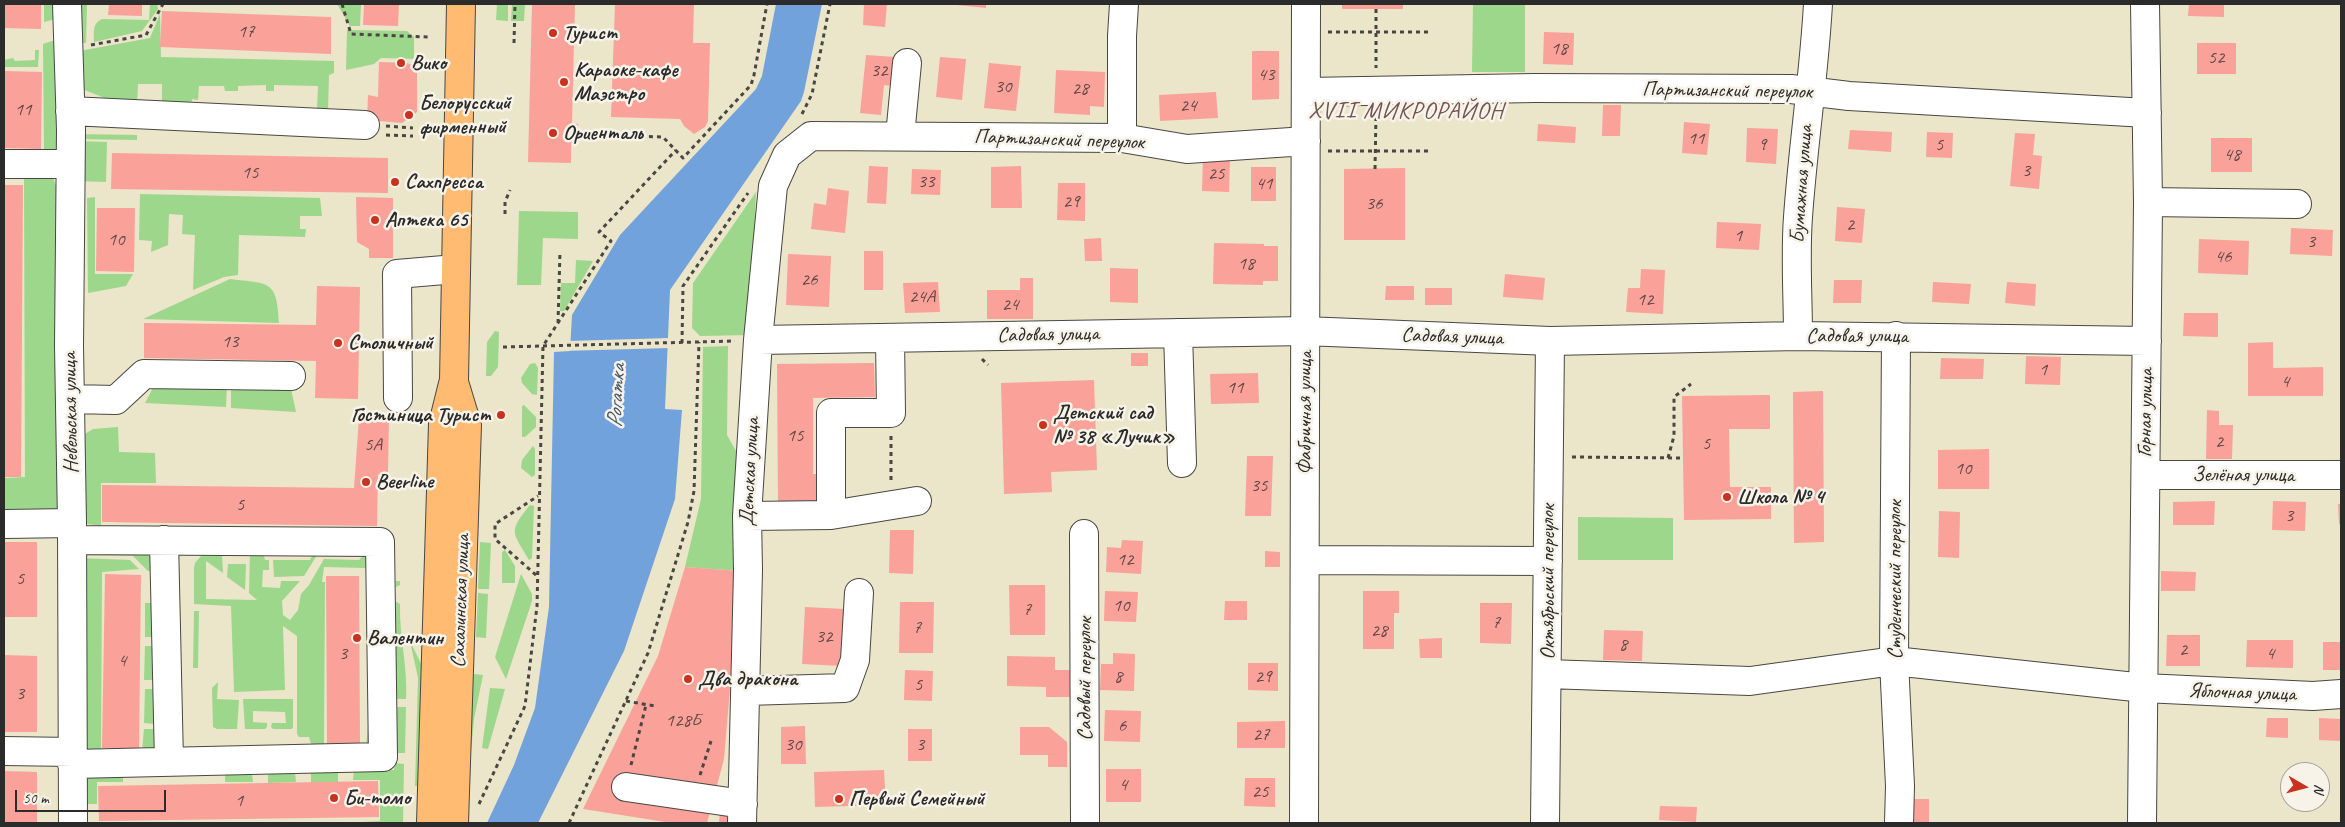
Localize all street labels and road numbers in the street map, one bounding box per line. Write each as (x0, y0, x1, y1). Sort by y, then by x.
street label: Партизанский переулок (1642, 77, 1812, 105)
street label: Партизанский переулок (974, 124, 1144, 156)
street label: Бумажная улица (1785, 124, 1819, 244)
street label: Садовая улица (997, 322, 1099, 348)
street label: Садовая улица (1401, 323, 1503, 351)
street label: Садовая улица (1806, 323, 1908, 349)
street label: Фабричная улица (1292, 351, 1318, 475)
street label: Невельская улица (57, 352, 85, 474)
street label: Горная улица (2133, 368, 2159, 458)
street label: Детская улица (735, 417, 765, 527)
street label: Зелёная улица (2192, 462, 2294, 488)
street label: Студенческий переулок (1882, 501, 1908, 659)
street label: Октябрьский переулок (1535, 504, 1561, 660)
street label: Сахалинская улица (446, 534, 476, 668)
street label: Садовый переулок (1072, 617, 1098, 741)
street label: Яблочная улица (2188, 679, 2296, 707)

